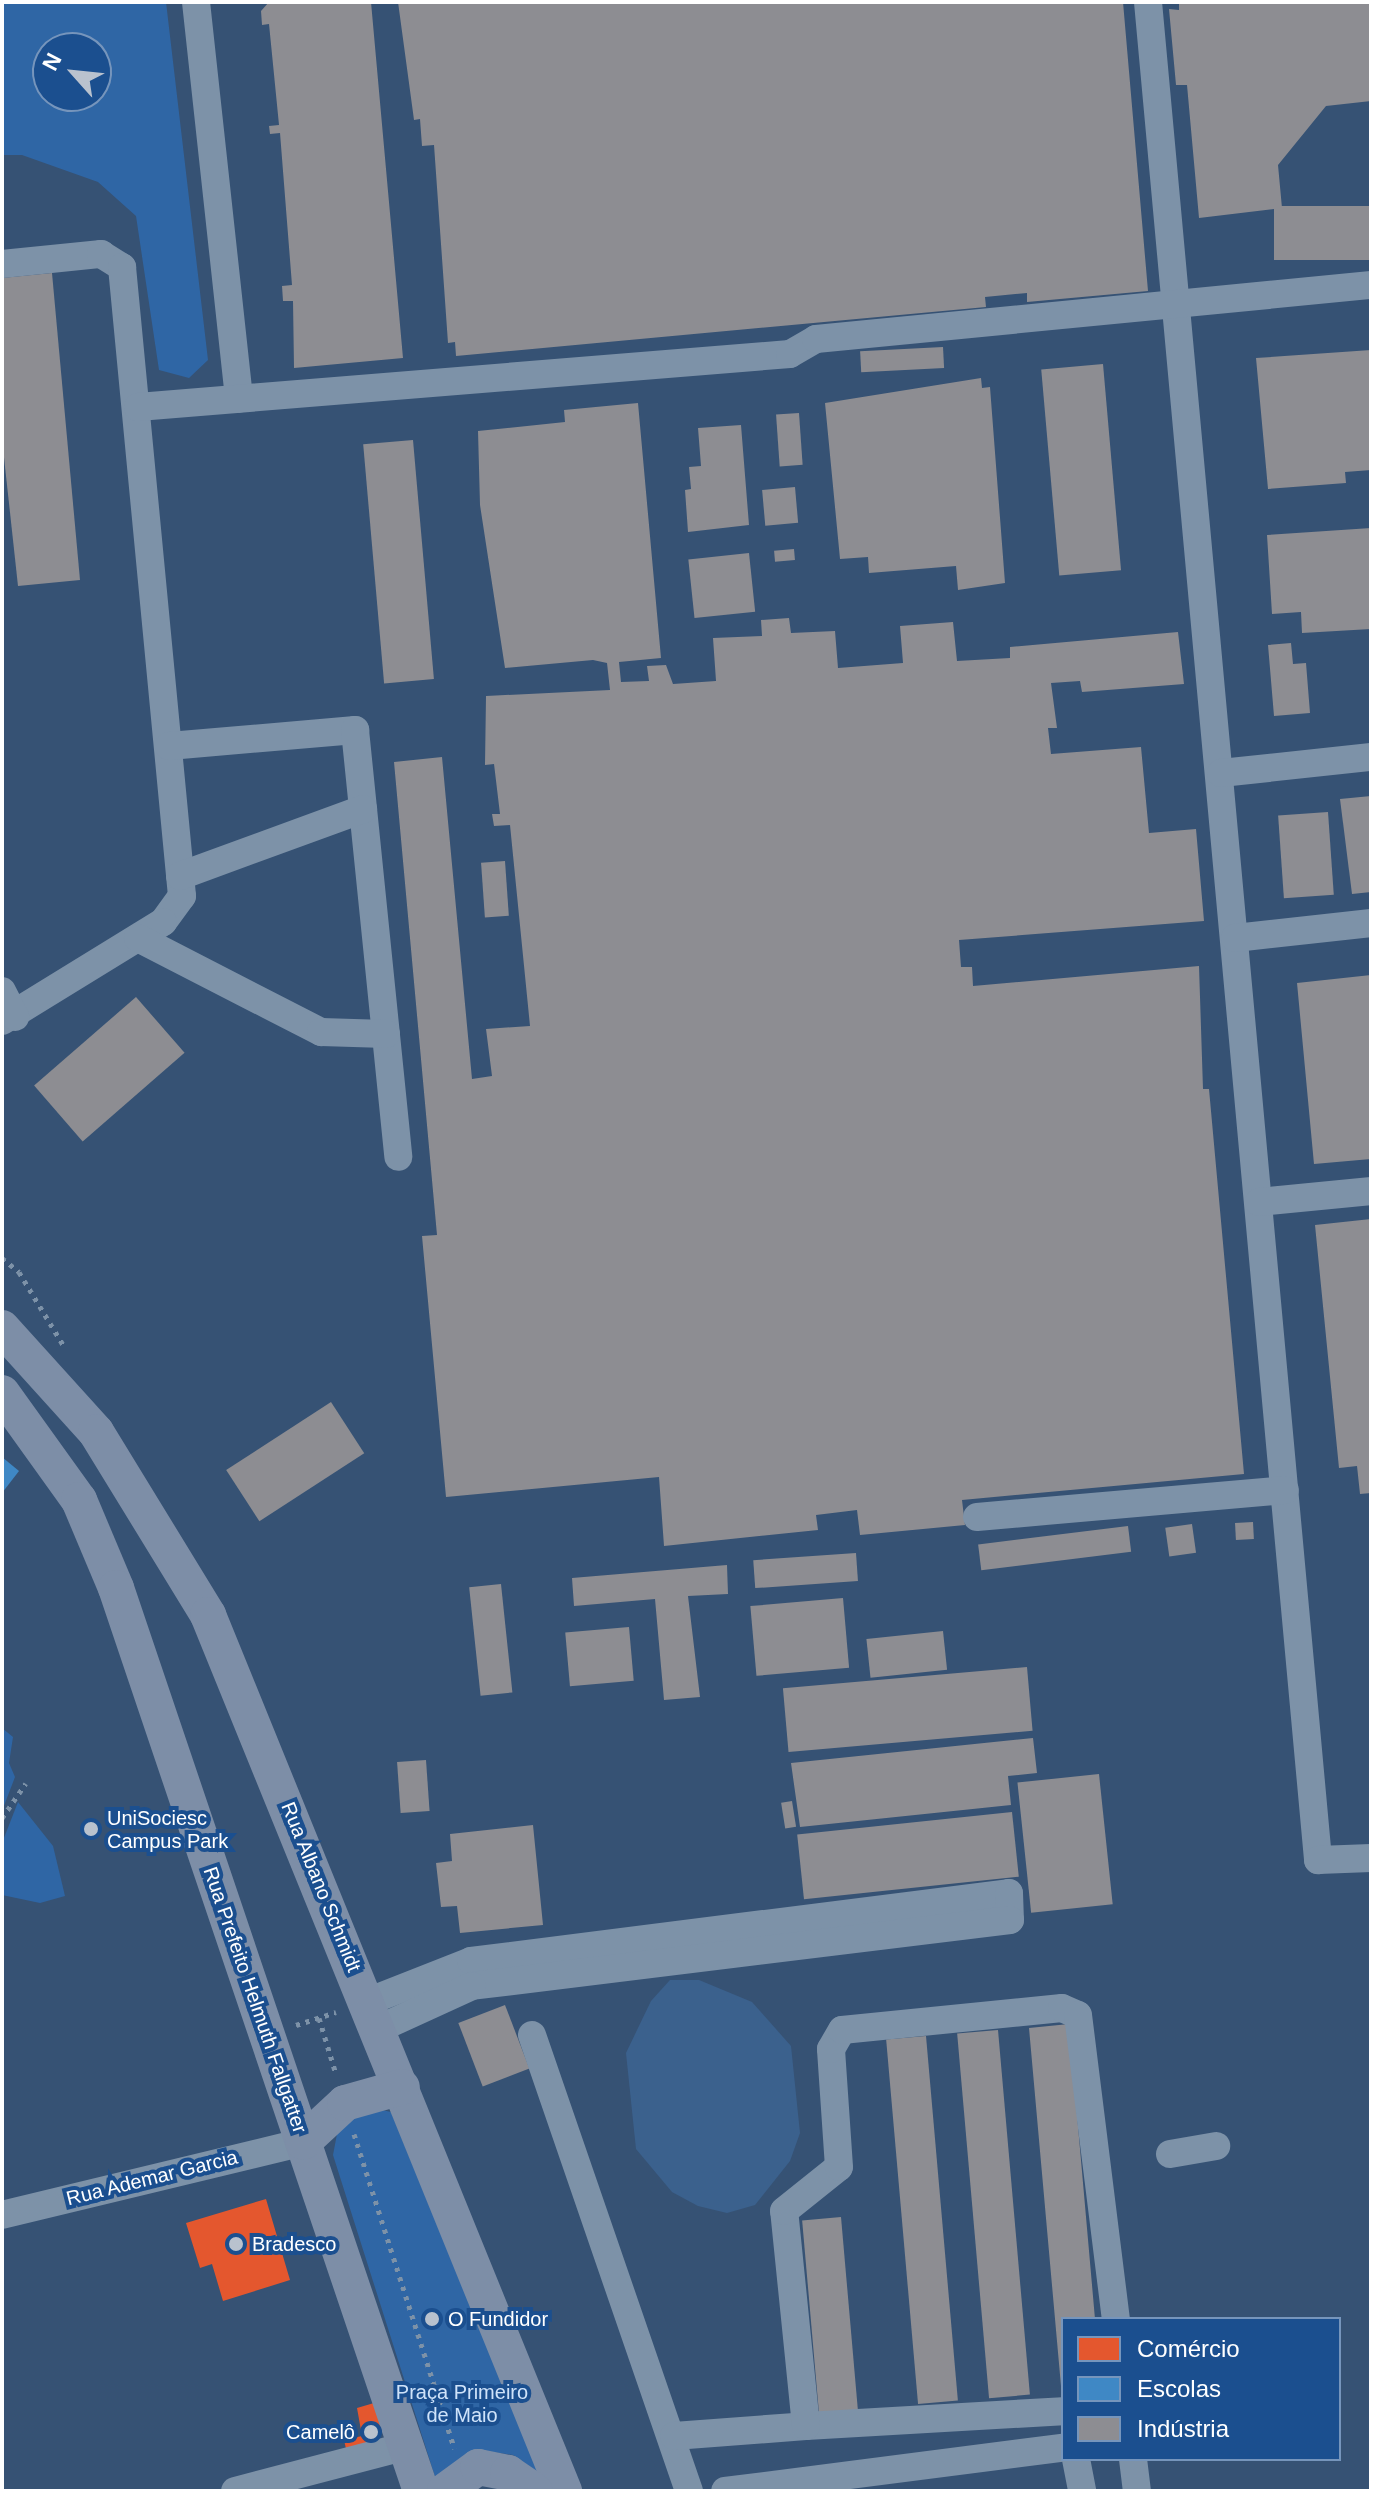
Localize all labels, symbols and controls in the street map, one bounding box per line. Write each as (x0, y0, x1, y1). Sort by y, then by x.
north arrow (32, 32, 112, 112)
text: N (37, 49, 67, 75)
street label: Rua Albano Schmidt (276, 1798, 366, 1976)
place label: UniSociesc Campus Park (107, 1806, 228, 1853)
marker: UniSociesc Campus Park (82, 1820, 100, 1838)
street label: Rua Prefeito Helmuth Fallgatter (198, 1864, 312, 2136)
street label: Rua Ademar Garcia (63, 2145, 241, 2211)
place label: Bradesco (252, 2232, 336, 2256)
marker: Bradesco (227, 2235, 245, 2253)
place label: O Fundidor (448, 2307, 548, 2331)
marker: O Fundidor (423, 2310, 441, 2328)
legend (1061, 2317, 1341, 2461)
text: Comércio (1137, 2335, 1240, 2362)
text: Escolas (1137, 2375, 1221, 2402)
park label: Praça Primeiro de Maio (396, 2381, 528, 2428)
text: Indústria (1137, 2415, 1229, 2442)
place label: Camelô (286, 2420, 355, 2444)
marker: Camelô (362, 2423, 380, 2441)

